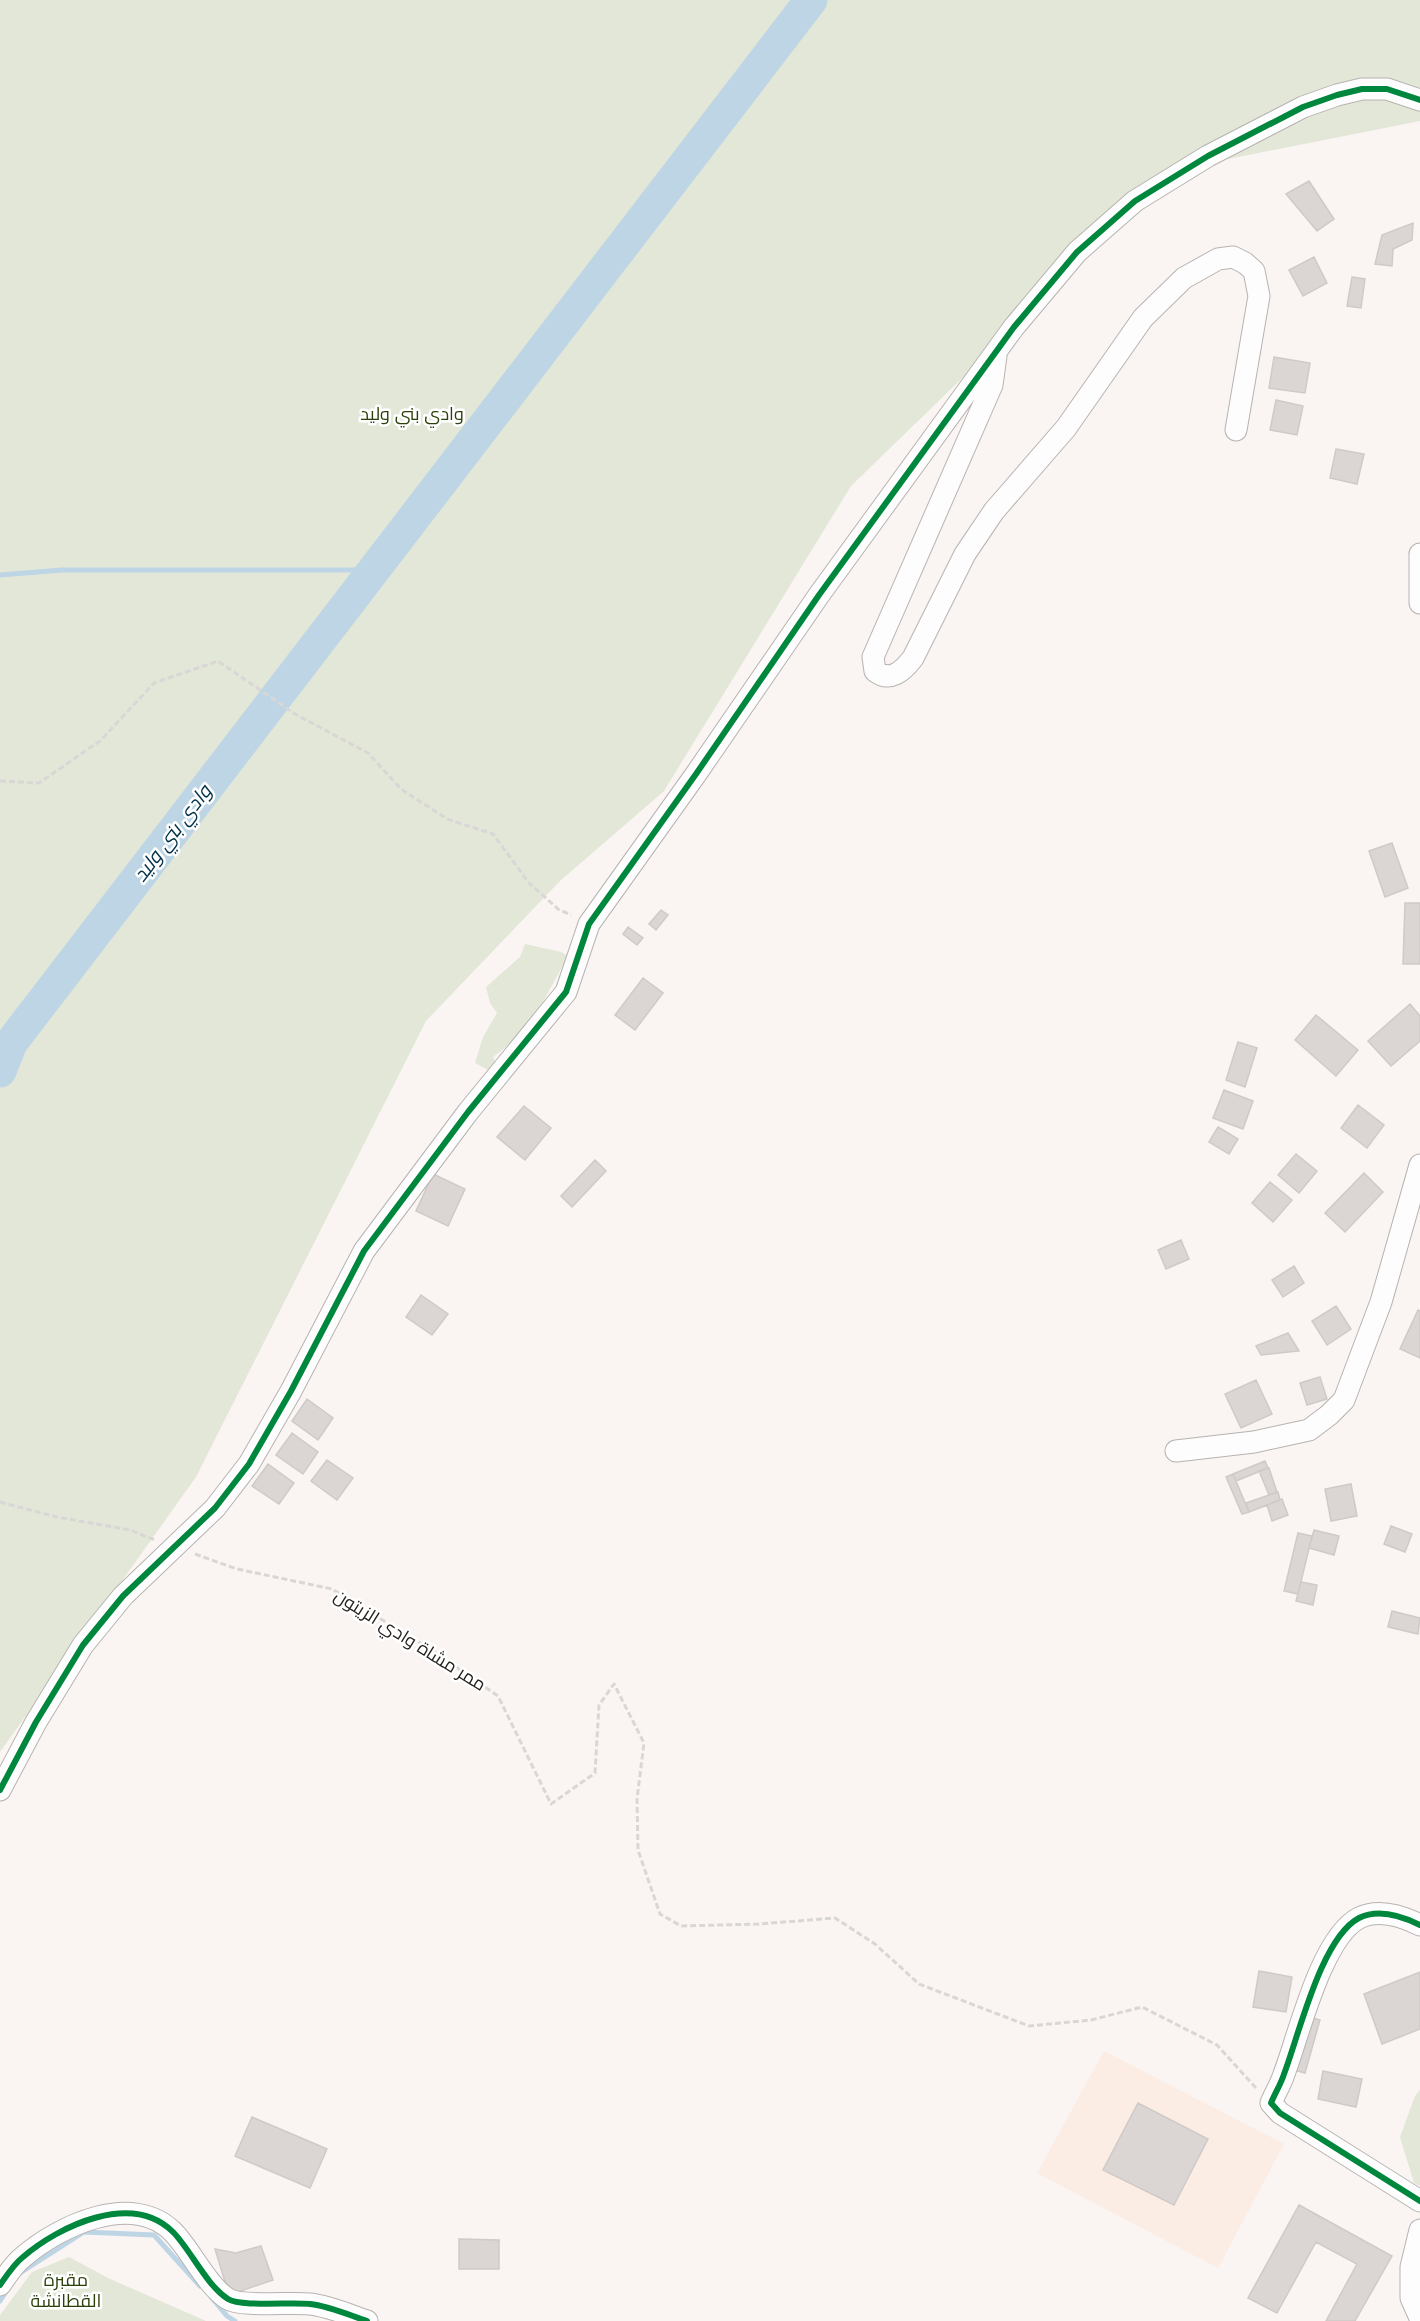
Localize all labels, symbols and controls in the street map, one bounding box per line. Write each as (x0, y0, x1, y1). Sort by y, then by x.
park label: وادي بني وليد (360, 402, 464, 428)
water label: وادي بني وليد (127, 778, 220, 889)
street label: ممر مشاة وادي الزيتون (328, 1583, 491, 1698)
park label: مقبرة القطانشة (31, 2268, 101, 2312)

